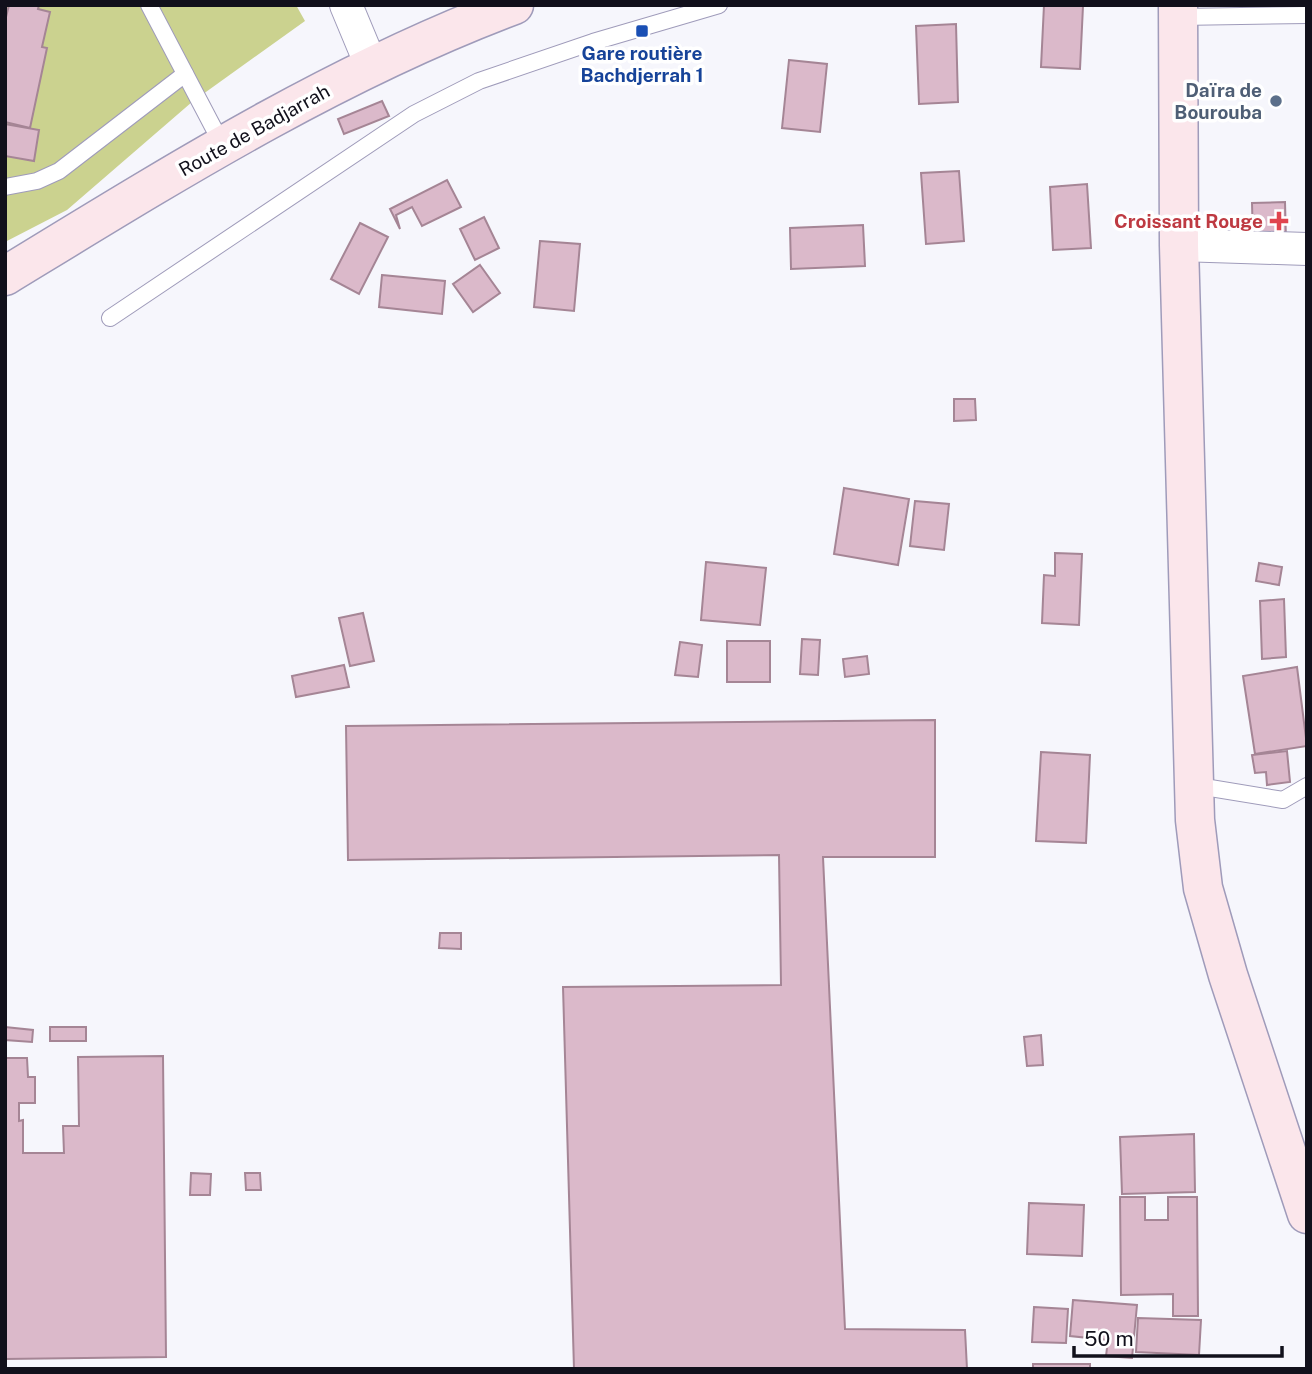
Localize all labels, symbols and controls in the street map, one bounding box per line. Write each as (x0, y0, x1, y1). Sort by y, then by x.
marker: Gare routière Bachdjerrah 1 (634, 23, 650, 39)
place label: Gare routière Bachdjerrah 1 (580, 42, 704, 86)
street label: Route de Badjarrah (175, 79, 333, 181)
place label: Daïra de Bourouba (1174, 79, 1262, 123)
marker: Daïra de Bourouba (1268, 93, 1284, 109)
place label: Croissant Rouge (1114, 210, 1263, 232)
marker: Croissant Rouge (1269, 211, 1289, 231)
scale bar (1074, 1314, 1282, 1358)
text: 50 m (1084, 1326, 1134, 1351)

